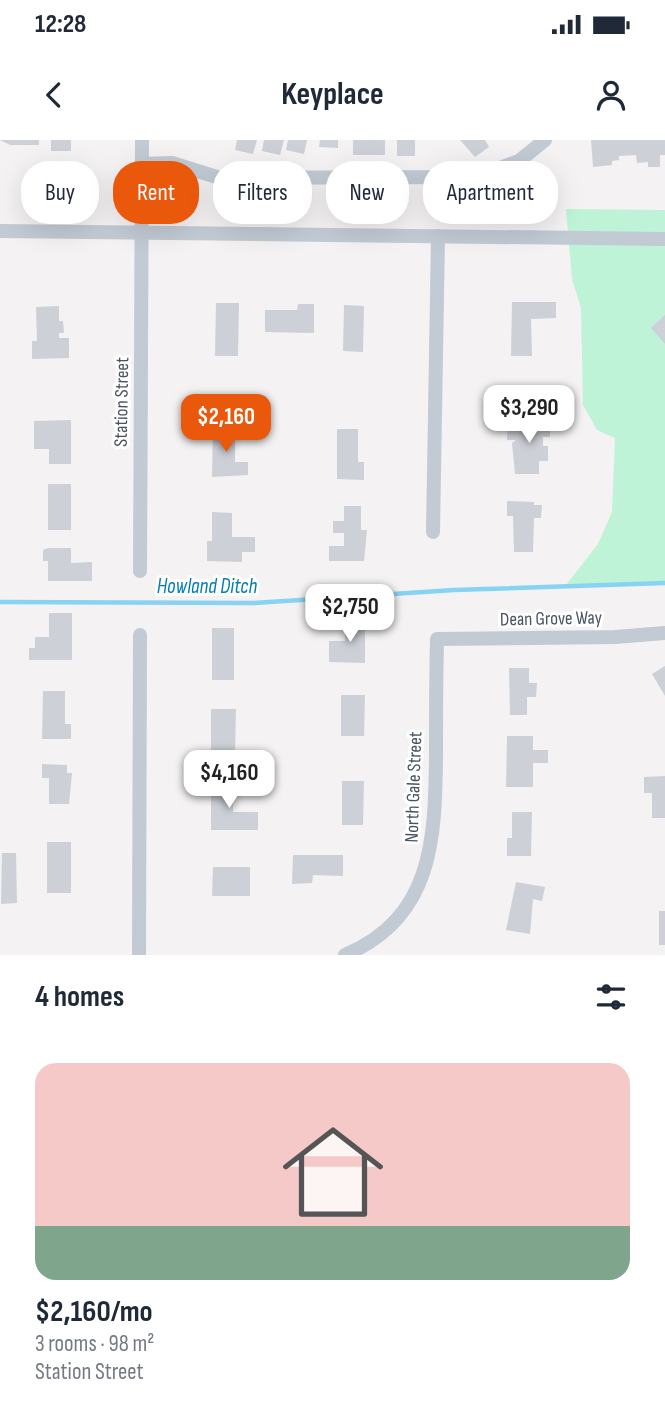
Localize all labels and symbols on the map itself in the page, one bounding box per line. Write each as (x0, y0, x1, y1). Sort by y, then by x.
street label: Station Street (110, 357, 134, 447)
pin: $3,290 (472, 386, 586, 445)
pin: $2,160 (169, 394, 283, 454)
water label: Howland Ditch (157, 574, 258, 599)
pin: $2,750 (293, 584, 407, 644)
street label: Dean Grove Way (500, 607, 603, 631)
street label: North Gale Street (401, 731, 427, 843)
pin: $4,160 (172, 750, 286, 810)

